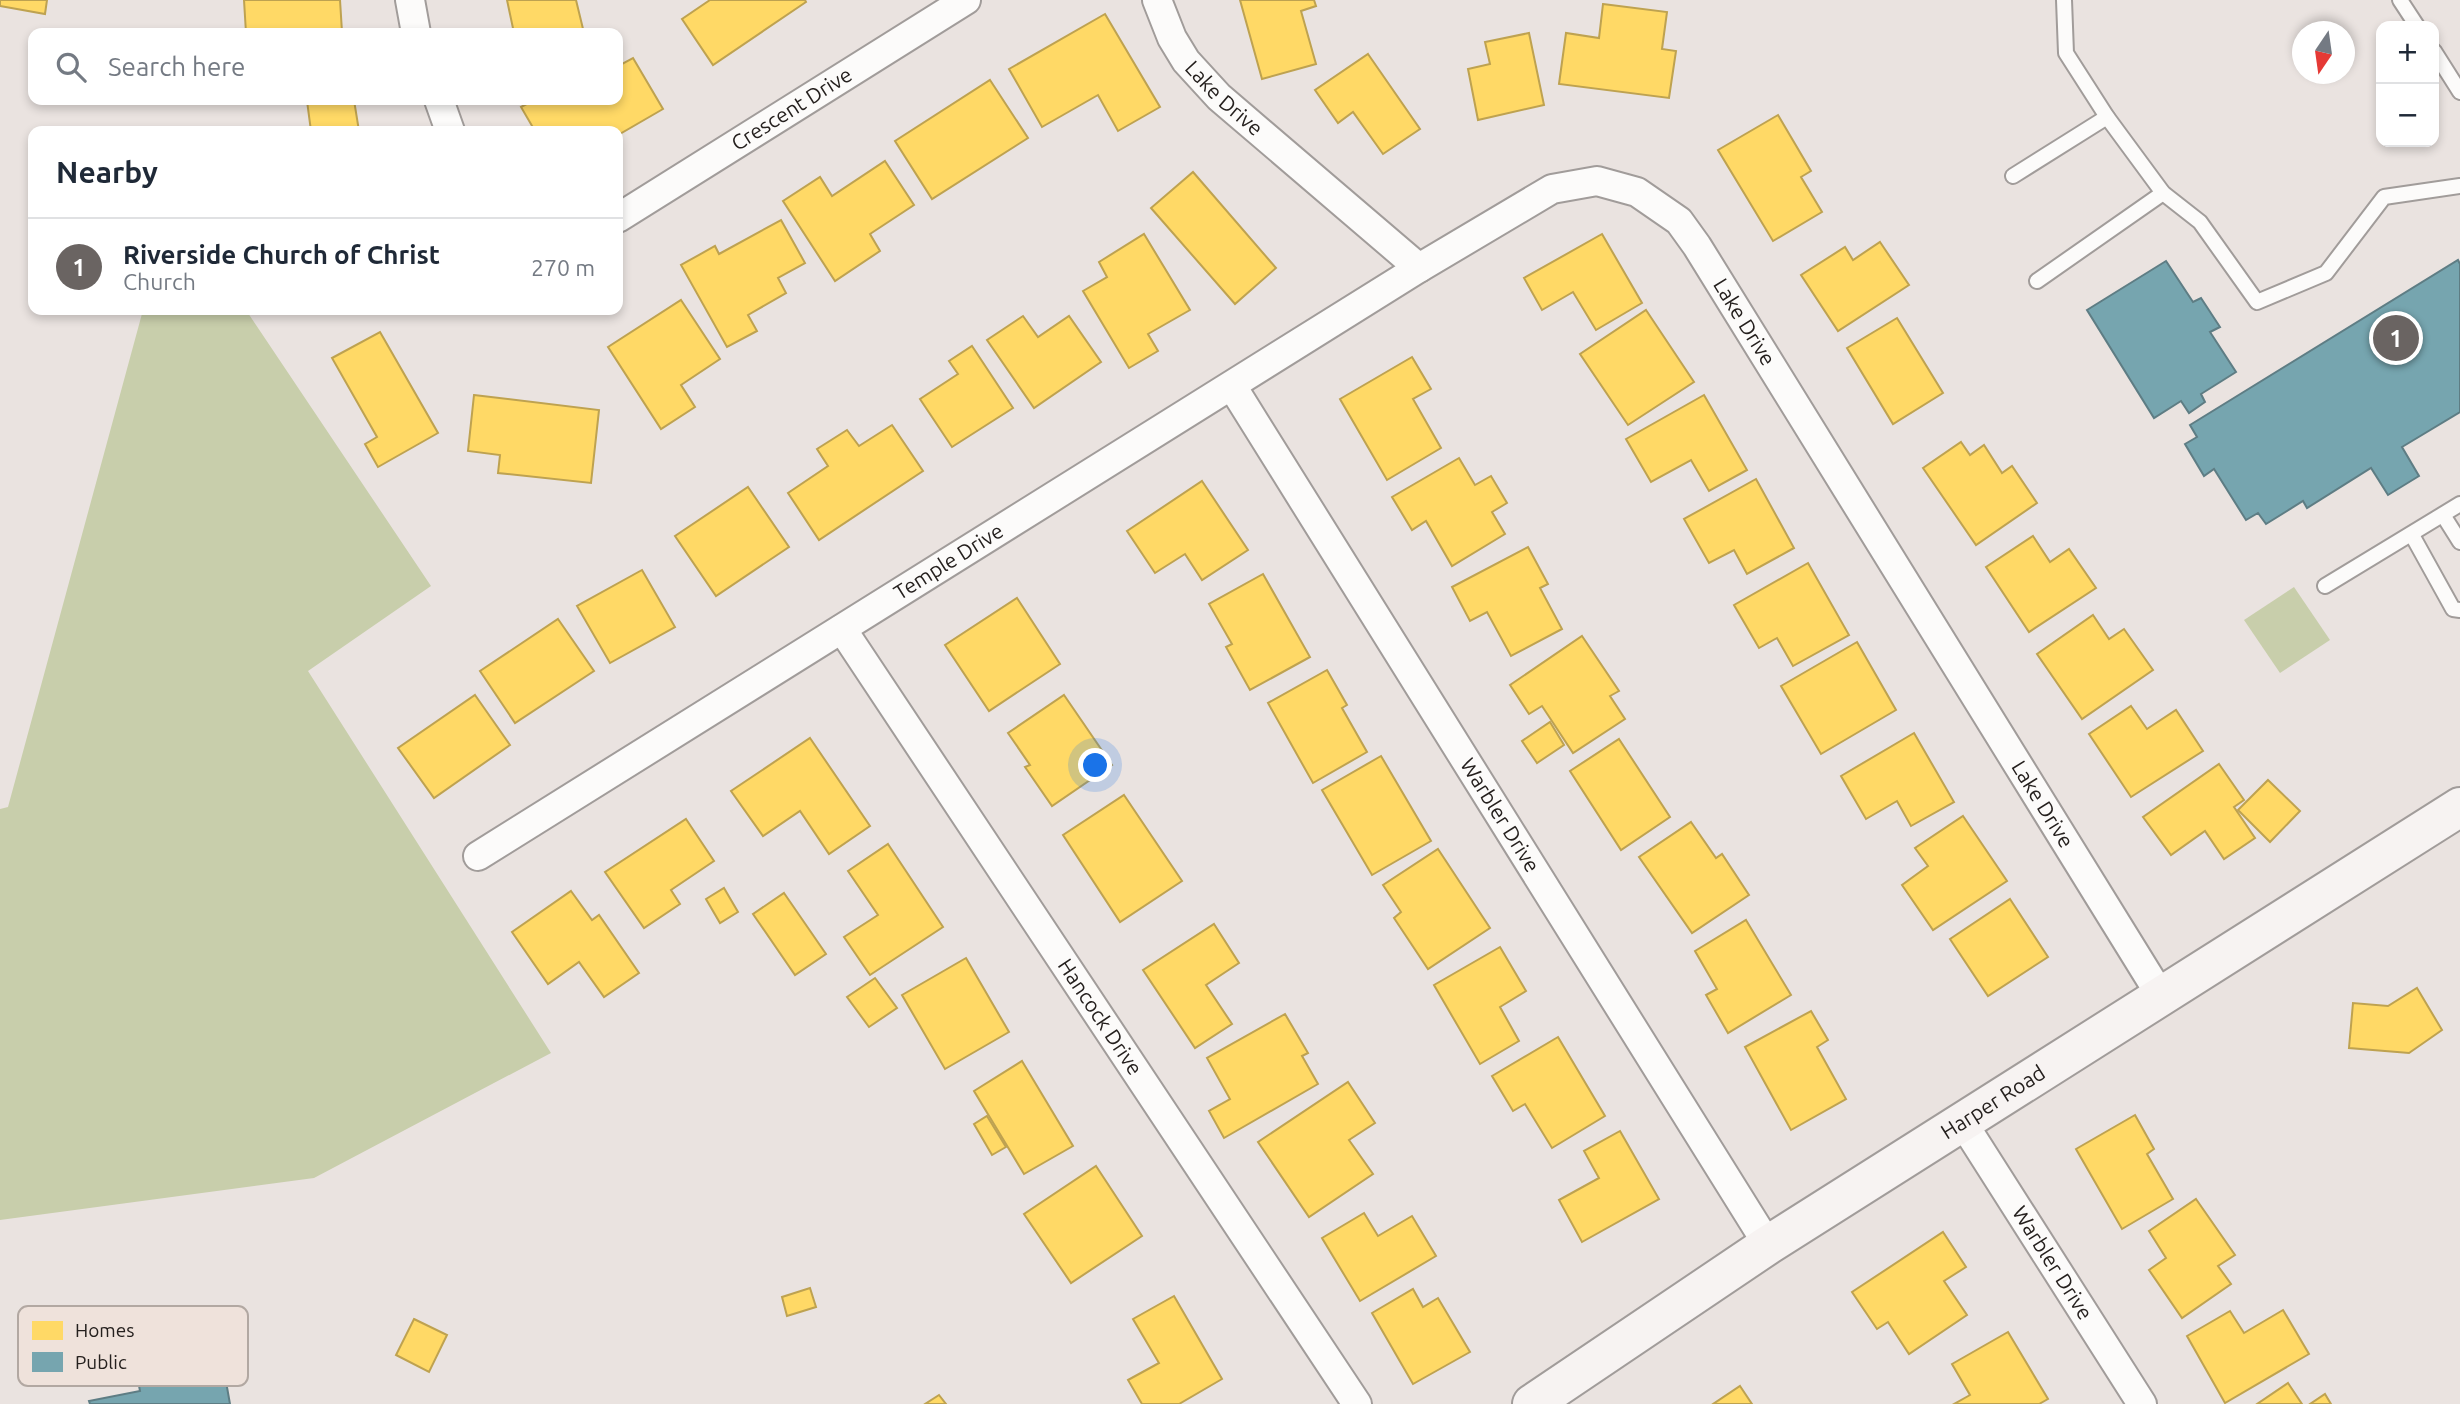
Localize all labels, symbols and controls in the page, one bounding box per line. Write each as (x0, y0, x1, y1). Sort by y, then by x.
north arrow (2292, 21, 2355, 84)
map controls (2376, 21, 2439, 147)
button: + (2376, 21, 2439, 84)
search box (28, 28, 623, 105)
icon: search (52, 48, 90, 86)
text: Search here (108, 52, 245, 81)
street label: Lake Drive (1181, 55, 1268, 140)
street label: Crescent Drive (727, 62, 856, 155)
button: − (2376, 84, 2439, 147)
text: Nearby (56, 155, 158, 189)
text: Riverside Church of Christ (123, 240, 440, 269)
text: 1 (73, 255, 85, 280)
text: 270 m (531, 255, 595, 280)
text: Church (123, 269, 196, 294)
street label: Lake Drive (1709, 274, 1781, 370)
pin: 1 (2373, 312, 2419, 364)
street label: Temple Drive (889, 518, 1007, 604)
your location (1078, 748, 1112, 782)
street label: Warbler Drive (1456, 753, 1545, 876)
street label: Lake Drive (2007, 756, 2079, 852)
street label: Hancock Drive (1054, 954, 1148, 1079)
street label: Harper Road (1936, 1060, 2049, 1143)
street label: Warbler Drive (2008, 1201, 2098, 1324)
legend (18, 1306, 248, 1386)
text: Homes (75, 1319, 135, 1341)
text: Public (75, 1351, 127, 1373)

